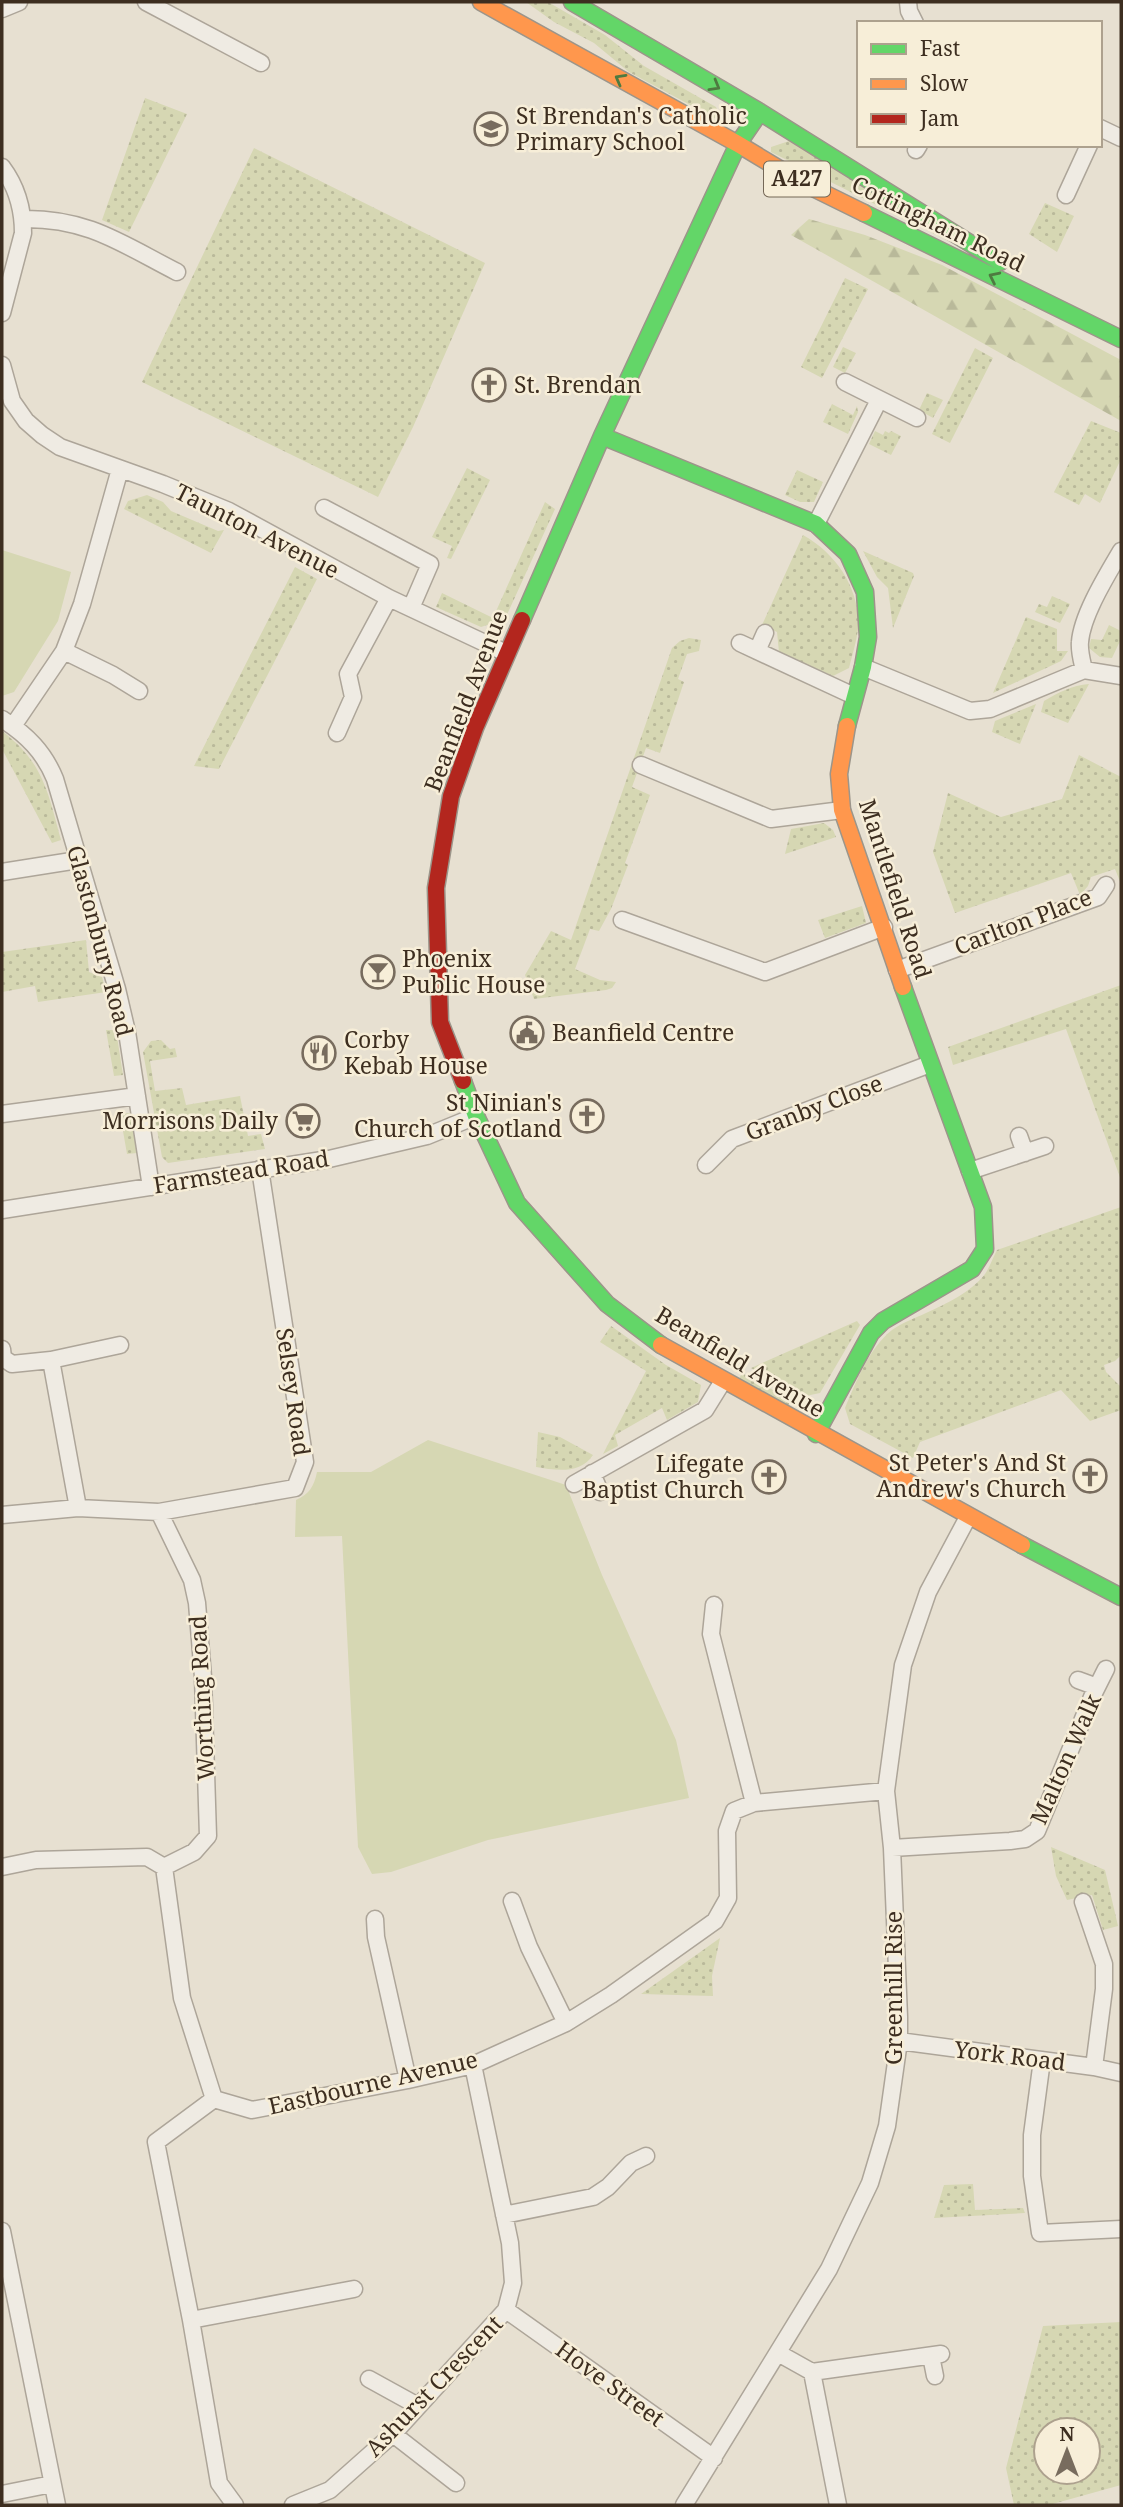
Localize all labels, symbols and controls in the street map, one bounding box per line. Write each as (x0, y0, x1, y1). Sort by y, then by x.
legend (857, 21, 1102, 147)
text: Fast (920, 34, 960, 62)
text: Slow (920, 69, 969, 97)
one-way arrow (615, 74, 627, 87)
one-way arrow (708, 78, 721, 91)
place label: St Brendan's Catholic Primary School (516, 99, 747, 157)
text: Jam (919, 104, 959, 132)
school or university icon: St Brendan's Catholic Primary School (472, 110, 510, 148)
road number: A427 (764, 162, 830, 196)
street label: Cottingham Road (847, 167, 1030, 279)
one-way arrow (989, 271, 1001, 285)
church icon: St. Brendan (470, 366, 508, 404)
place label: St. Brendan (514, 368, 641, 400)
street label: Taunton Avenue (170, 475, 345, 585)
street label: Beanfield Avenue (416, 605, 514, 796)
street label: Mantlefield Road (852, 795, 940, 983)
street label: Glastonbury Road (60, 841, 142, 1040)
street label: Carlton Place (949, 880, 1096, 962)
place label: Phoenix Public House (402, 942, 545, 1000)
bar icon: Phoenix Public House (359, 953, 397, 991)
public building icon: Beanfield Centre (508, 1014, 546, 1052)
place label: Beanfield Centre (552, 1016, 734, 1048)
place label: Corby Kebab House (344, 1023, 488, 1081)
restaurant icon: Corby Kebab House (300, 1034, 338, 1072)
street label: Granby Close (740, 1066, 887, 1148)
place label: St Ninian's Church of Scotland (354, 1086, 562, 1144)
church icon: St Ninian's Church of Scotland (568, 1097, 606, 1135)
supermarket icon: Morrisons Daily (284, 1102, 322, 1140)
place label: Morrisons Daily (102, 1104, 278, 1136)
street label: Farmstead Road (151, 1141, 331, 1201)
street label: Beanfield Avenue (650, 1298, 831, 1424)
street label: Selsey Road (269, 1326, 319, 1458)
place label: St Peter's And St Andrew's Church (876, 1446, 1066, 1504)
place label: Lifegate Baptist Church (582, 1447, 744, 1505)
church icon: St Peter's And St Andrew's Church (1071, 1457, 1109, 1495)
church icon: Lifegate Baptist Church (750, 1458, 788, 1496)
street label: Worthing Road (181, 1615, 221, 1782)
street label: Malton Walk (1022, 1688, 1108, 1829)
street label: Greenhill Rise (877, 1911, 909, 2065)
street label: York Road (952, 2032, 1068, 2078)
street label: Eastbourne Avenue (265, 2042, 481, 2122)
street label: Ashurst Crescent (357, 2308, 509, 2463)
street label: Hove Street (550, 2333, 671, 2434)
north arrow (1032, 2416, 1102, 2486)
text: N (1060, 2421, 1075, 2447)

